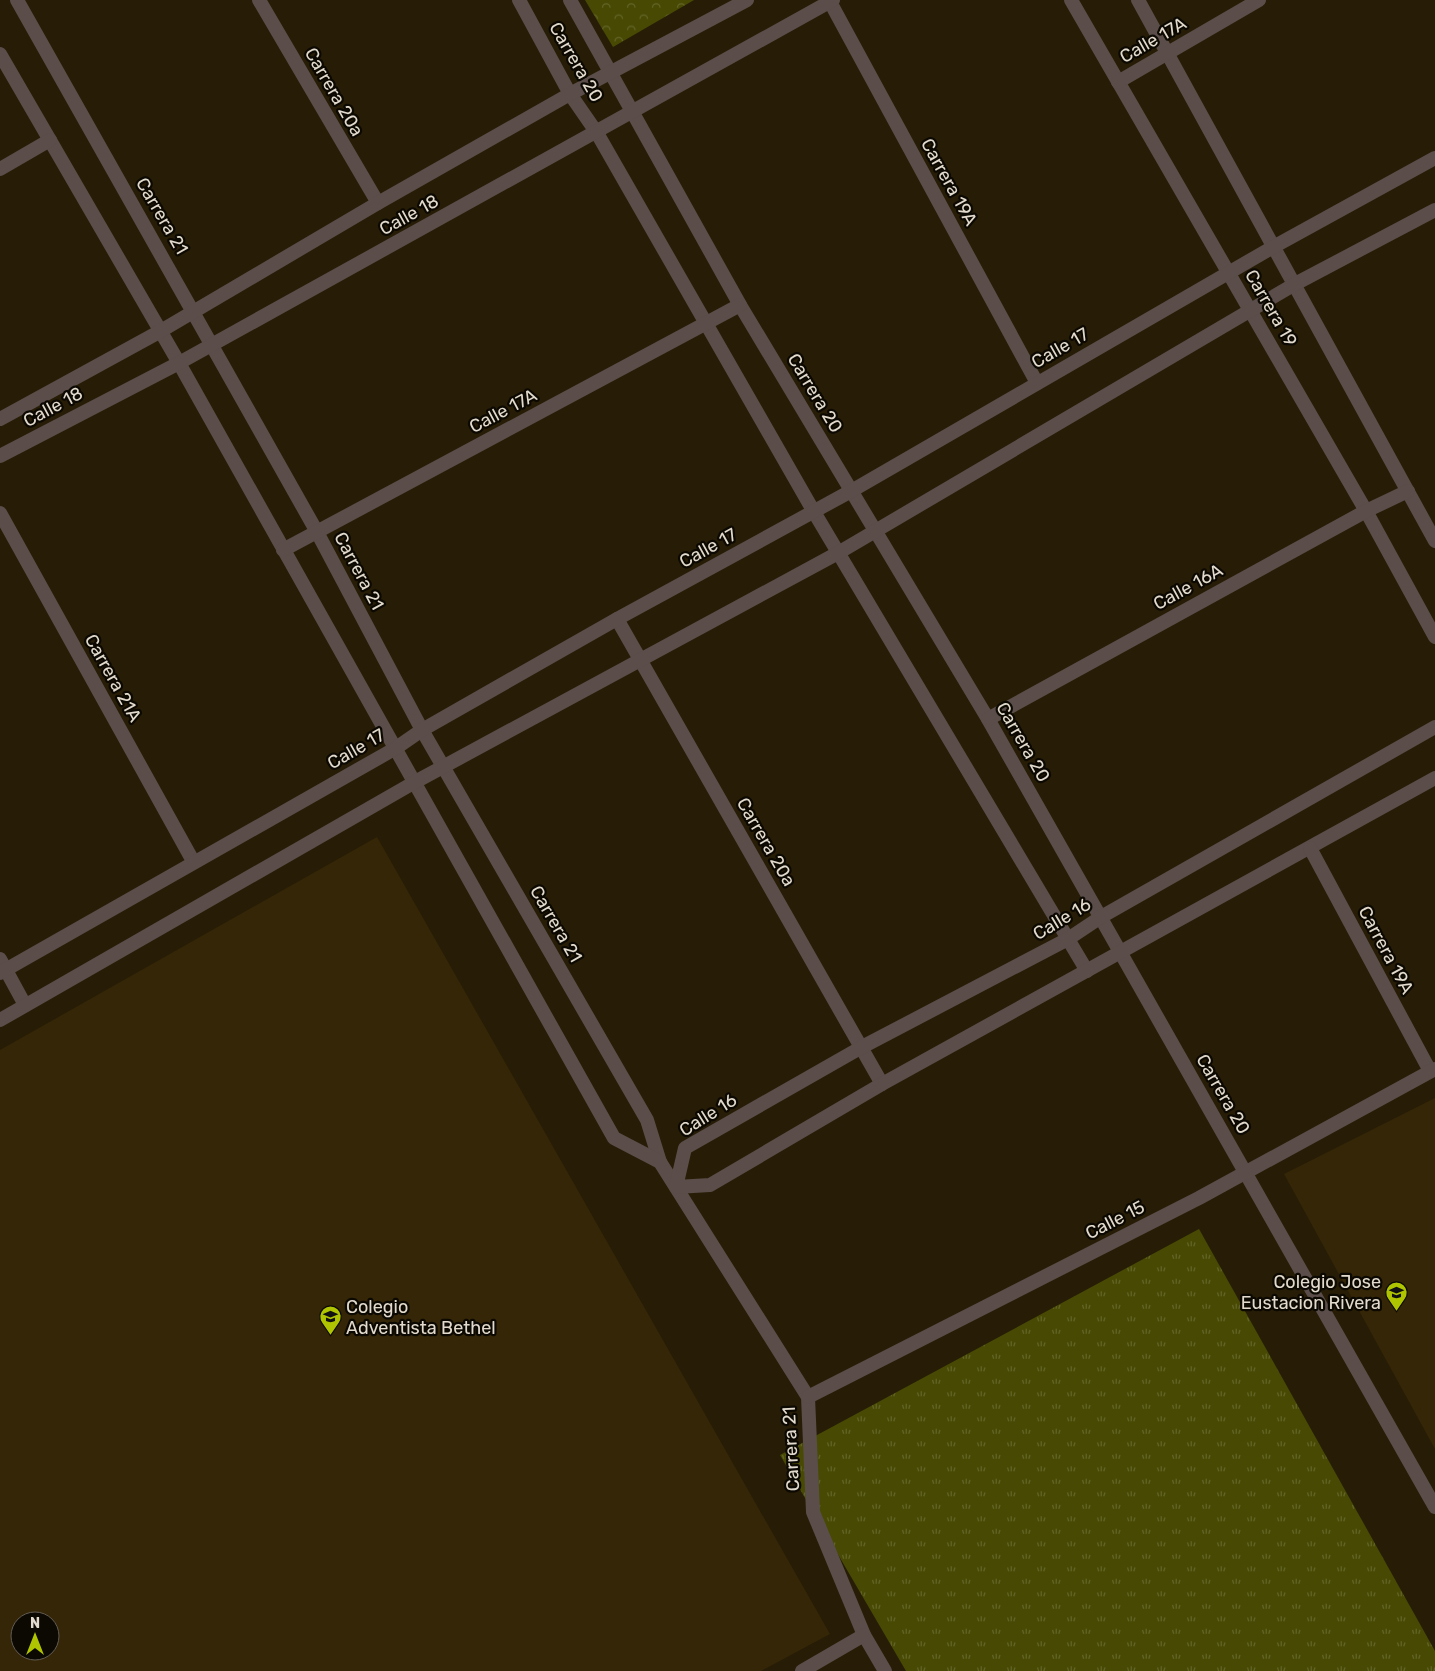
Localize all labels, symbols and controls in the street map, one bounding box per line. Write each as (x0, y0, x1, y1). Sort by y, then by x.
street label: Calle 17A (1116, 12, 1190, 68)
street label: Carrera 20 (544, 18, 608, 106)
street label: Carrera 20a (300, 44, 368, 140)
street label: Carrera 19A (916, 135, 982, 229)
street label: Carrera 21 (131, 174, 193, 258)
street label: Calle 18 (376, 190, 442, 240)
street label: Carrera 19 (1240, 266, 1302, 350)
street label: Calle 17 (1028, 323, 1092, 373)
street label: Carrera 20 (783, 349, 847, 437)
street label: Calle 18 (19, 382, 87, 432)
street label: Calle 17A (465, 384, 541, 438)
street label: Calle 17 (676, 523, 740, 573)
street label: Carrera 21 (329, 528, 389, 614)
street label: Calle 16A (1150, 559, 1226, 615)
street label: Carrera 21A (80, 630, 146, 726)
street label: Carrera 20 (991, 698, 1055, 786)
street label: Calle 17 (324, 724, 388, 774)
street label: Carrera 20a (732, 794, 800, 890)
street label: Carrera 21 (525, 882, 587, 966)
street label: Calle 16 (1029, 893, 1095, 945)
street label: Carrera 19A (1354, 902, 1418, 998)
street label: Carrera 20 (1191, 1050, 1255, 1138)
street label: Calle 16 (675, 1089, 741, 1141)
street label: Calle 15 (1082, 1196, 1148, 1244)
place label: Colegio Jose Eustacion Rivera (1241, 1271, 1381, 1314)
school or university icon: Colegio Jose Eustacion Rivera (1385, 1280, 1409, 1311)
place label: Colegio Adventista Bethel (346, 1296, 496, 1339)
school or university icon: Colegio Adventista Bethel (318, 1305, 342, 1336)
street label: Carrera 21 (778, 1406, 804, 1492)
north arrow (10, 1611, 60, 1661)
text: N (30, 1615, 40, 1632)

